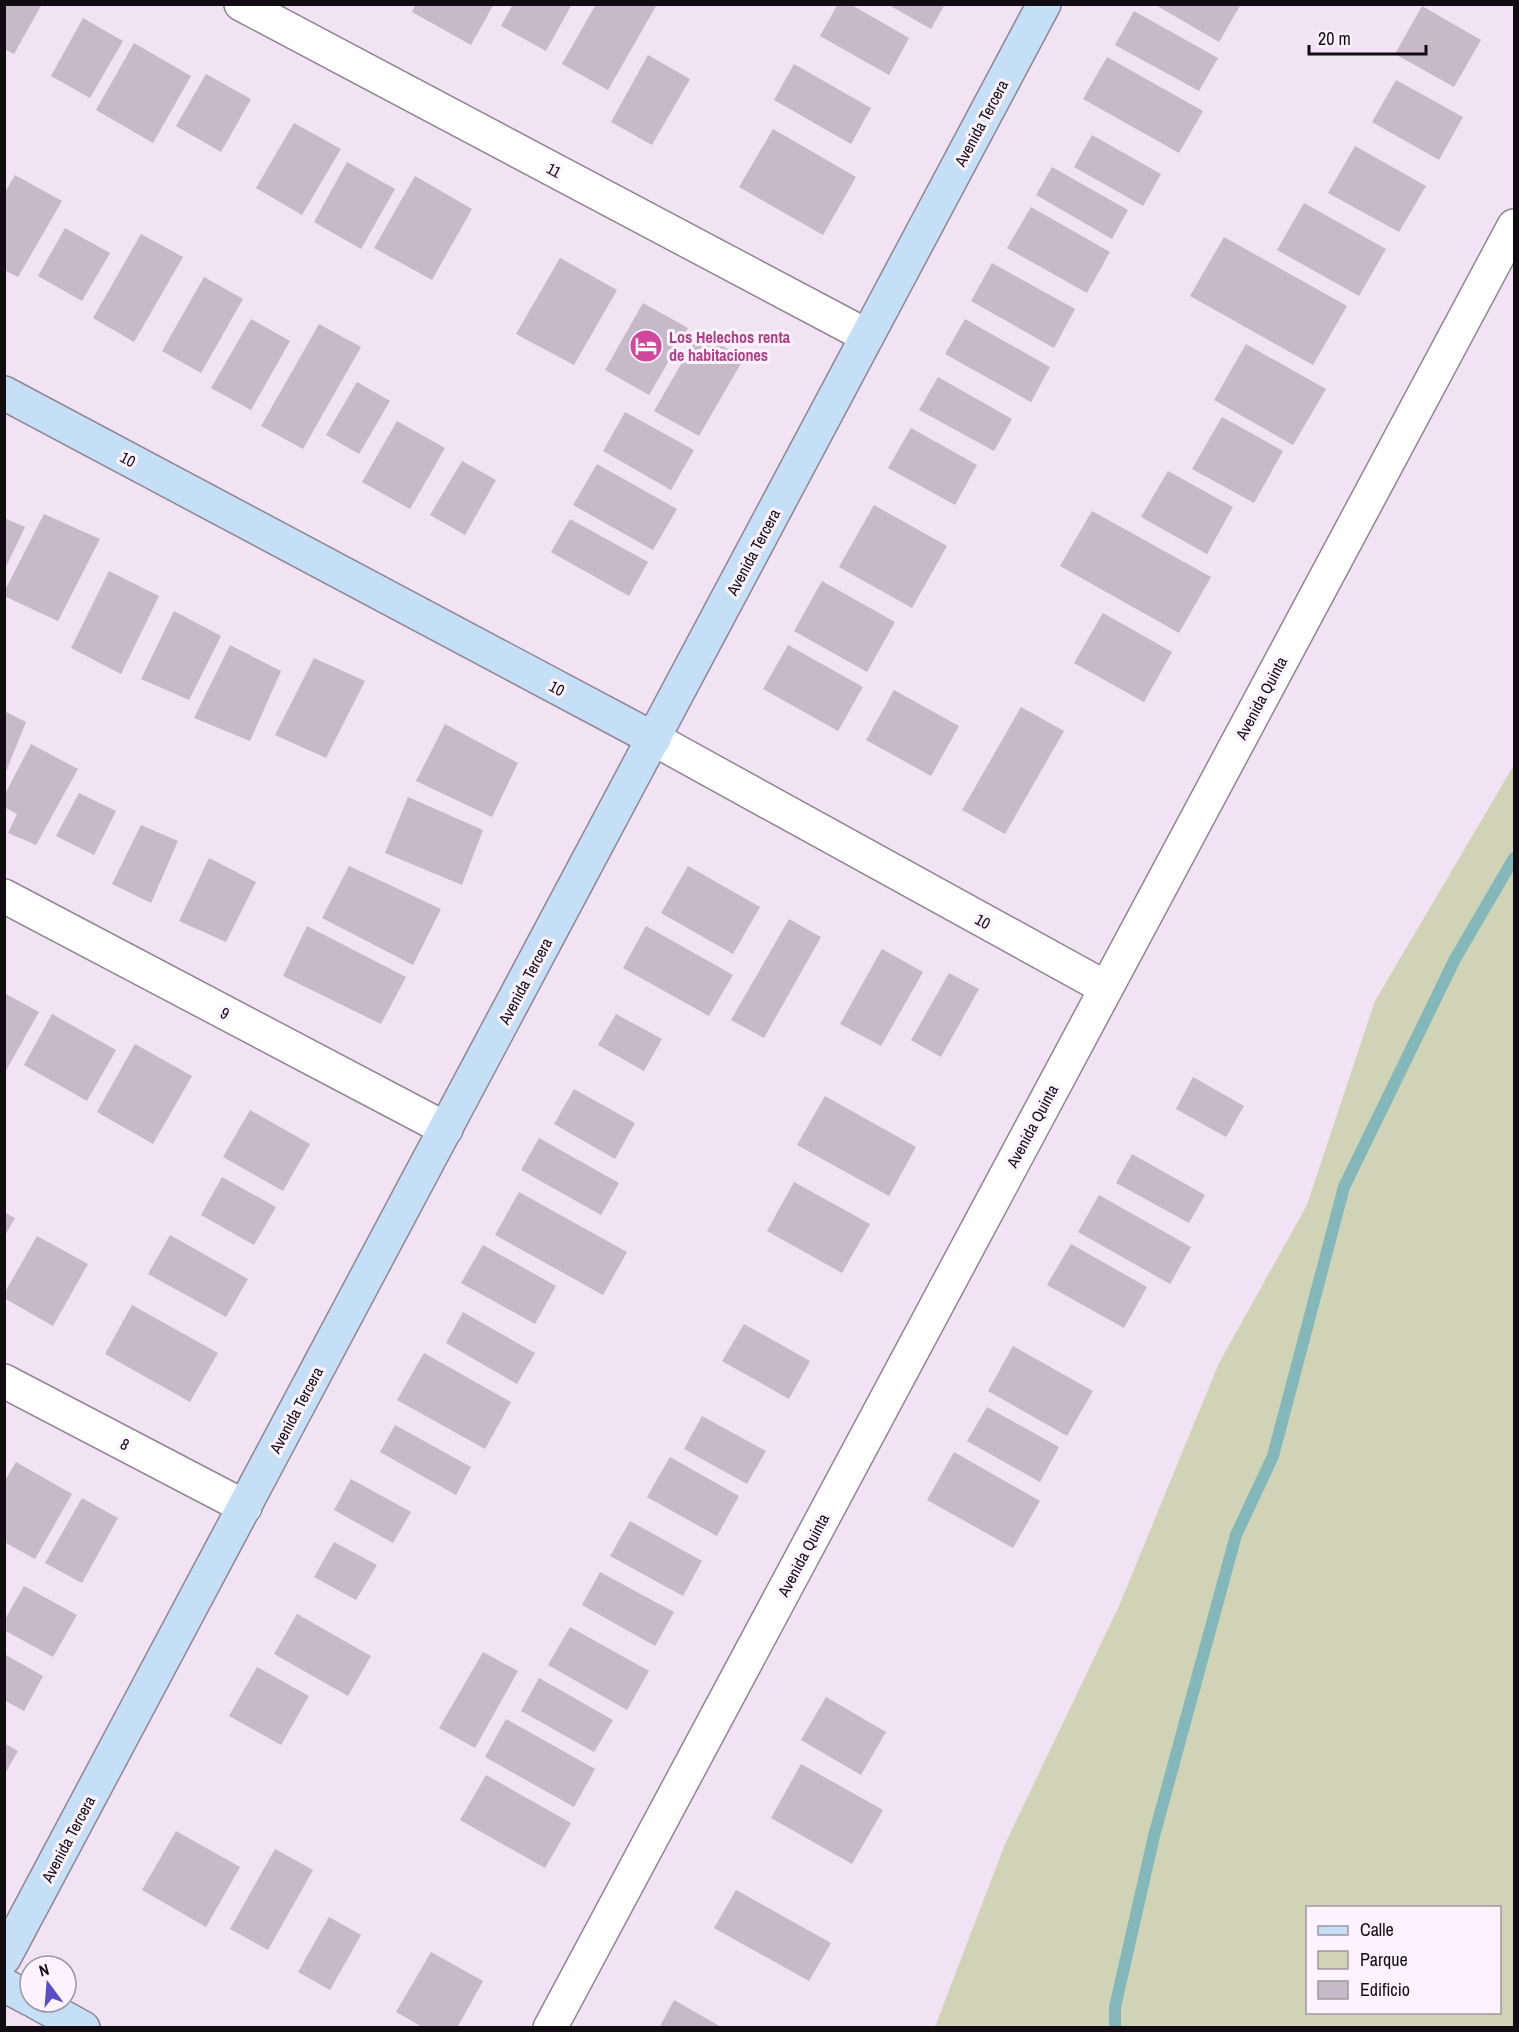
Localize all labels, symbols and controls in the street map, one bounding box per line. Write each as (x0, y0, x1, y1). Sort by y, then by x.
scale bar (1309, 18, 1426, 56)
text: 20 m (1318, 26, 1351, 51)
street label: Avenida Tercera (948, 75, 1013, 171)
street label: 11 (543, 157, 566, 183)
place label: Los Helechos renta de habitaciones (669, 326, 791, 366)
hotel icon: Los Helechos renta de habitaciones (628, 328, 664, 364)
street label: 10 (116, 446, 140, 472)
street label: Avenida Tercera (720, 504, 785, 600)
street label: Avenida Quinta (1229, 652, 1292, 744)
street label: 10 (545, 675, 569, 701)
street label: 10 (971, 908, 995, 934)
street label: Avenida Tercera (492, 933, 557, 1029)
street label: 9 (217, 1002, 233, 1024)
street label: Avenida Quinta (1000, 1080, 1063, 1172)
street label: Avenida Tercera (263, 1362, 328, 1458)
street label: 8 (117, 1433, 133, 1455)
street label: Avenida Quinta (771, 1509, 834, 1601)
street label: Avenida Tercera (35, 1791, 100, 1887)
legend (1306, 1906, 1501, 2014)
text: Calle (1360, 1917, 1394, 1942)
text: Parque (1360, 1947, 1408, 1972)
north arrow (18, 1954, 78, 2014)
text: N (36, 1958, 51, 1981)
text: Edificio (1360, 1977, 1410, 2002)

